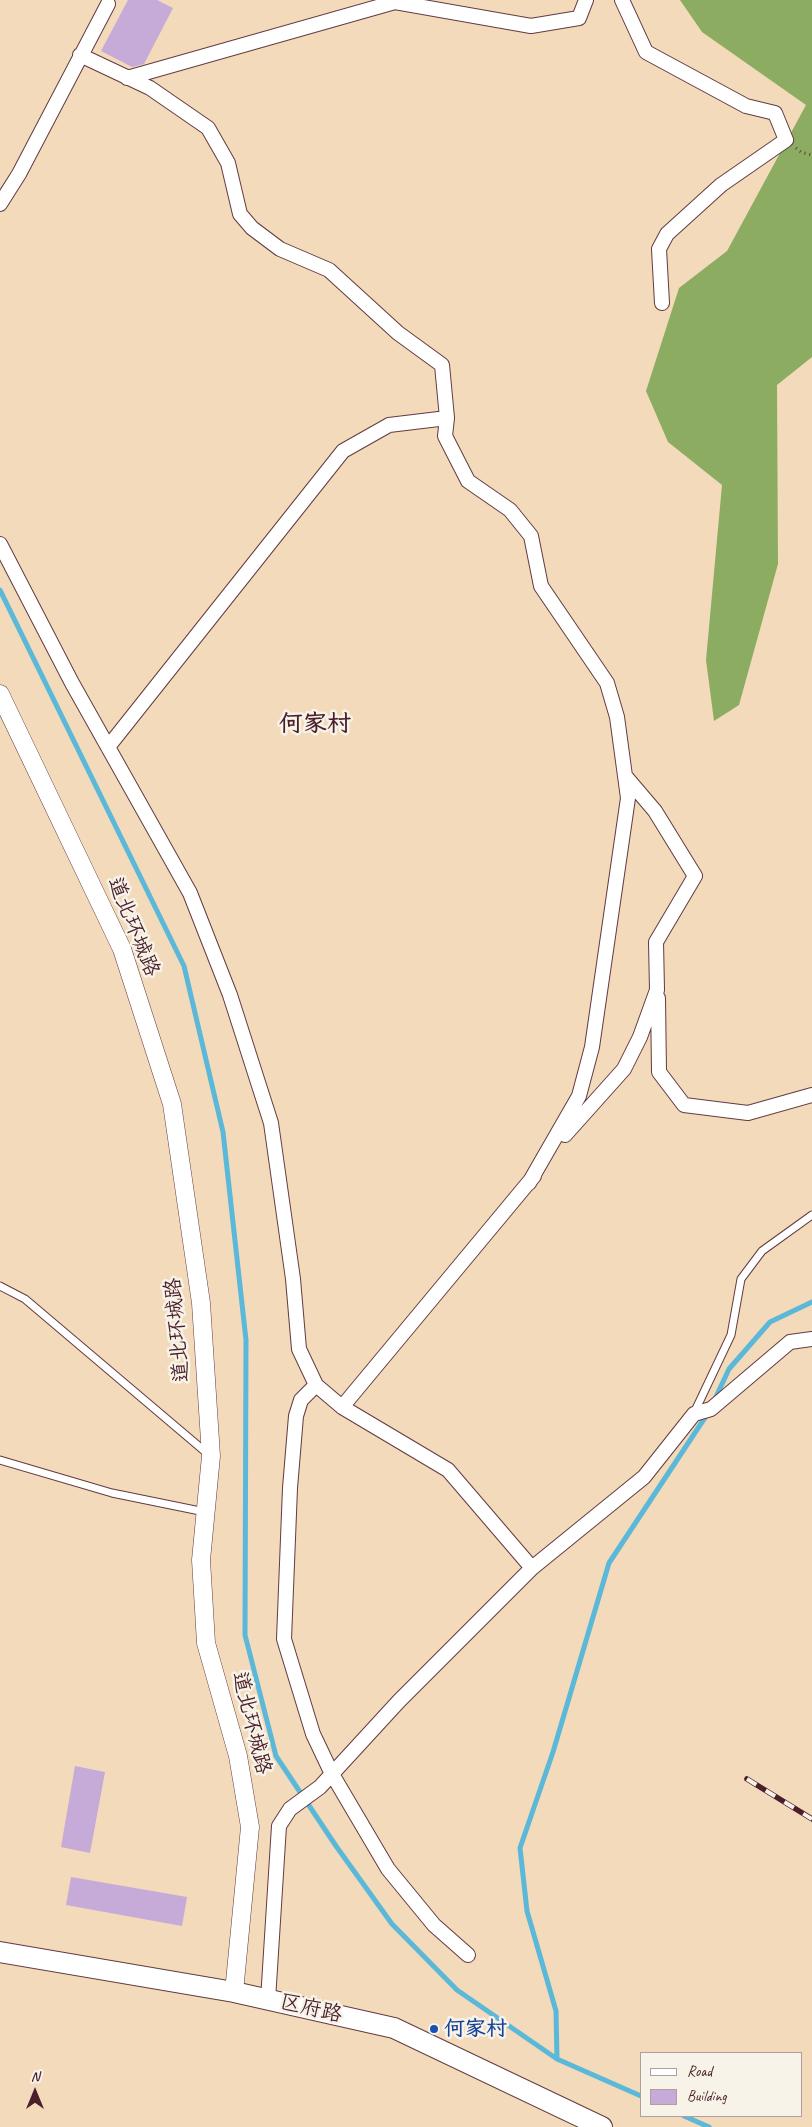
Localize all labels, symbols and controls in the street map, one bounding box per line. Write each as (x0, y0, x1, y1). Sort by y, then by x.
district label: 何家村 (279, 711, 351, 739)
street label: 道北环城路 (102, 874, 164, 980)
street label: 道北环城路 (161, 1277, 195, 1383)
street label: 道北环城路 (226, 1669, 276, 1777)
street label: 区府路 (277, 1990, 345, 2028)
place label: 何家村 (444, 2016, 507, 2042)
marker: 何家村 (428, 2023, 440, 2035)
legend (640, 2052, 802, 2117)
text: Road (687, 2062, 712, 2081)
north arrow (10, 2067, 60, 2117)
text: N (31, 2068, 39, 2085)
text: Building (687, 2087, 726, 2106)

